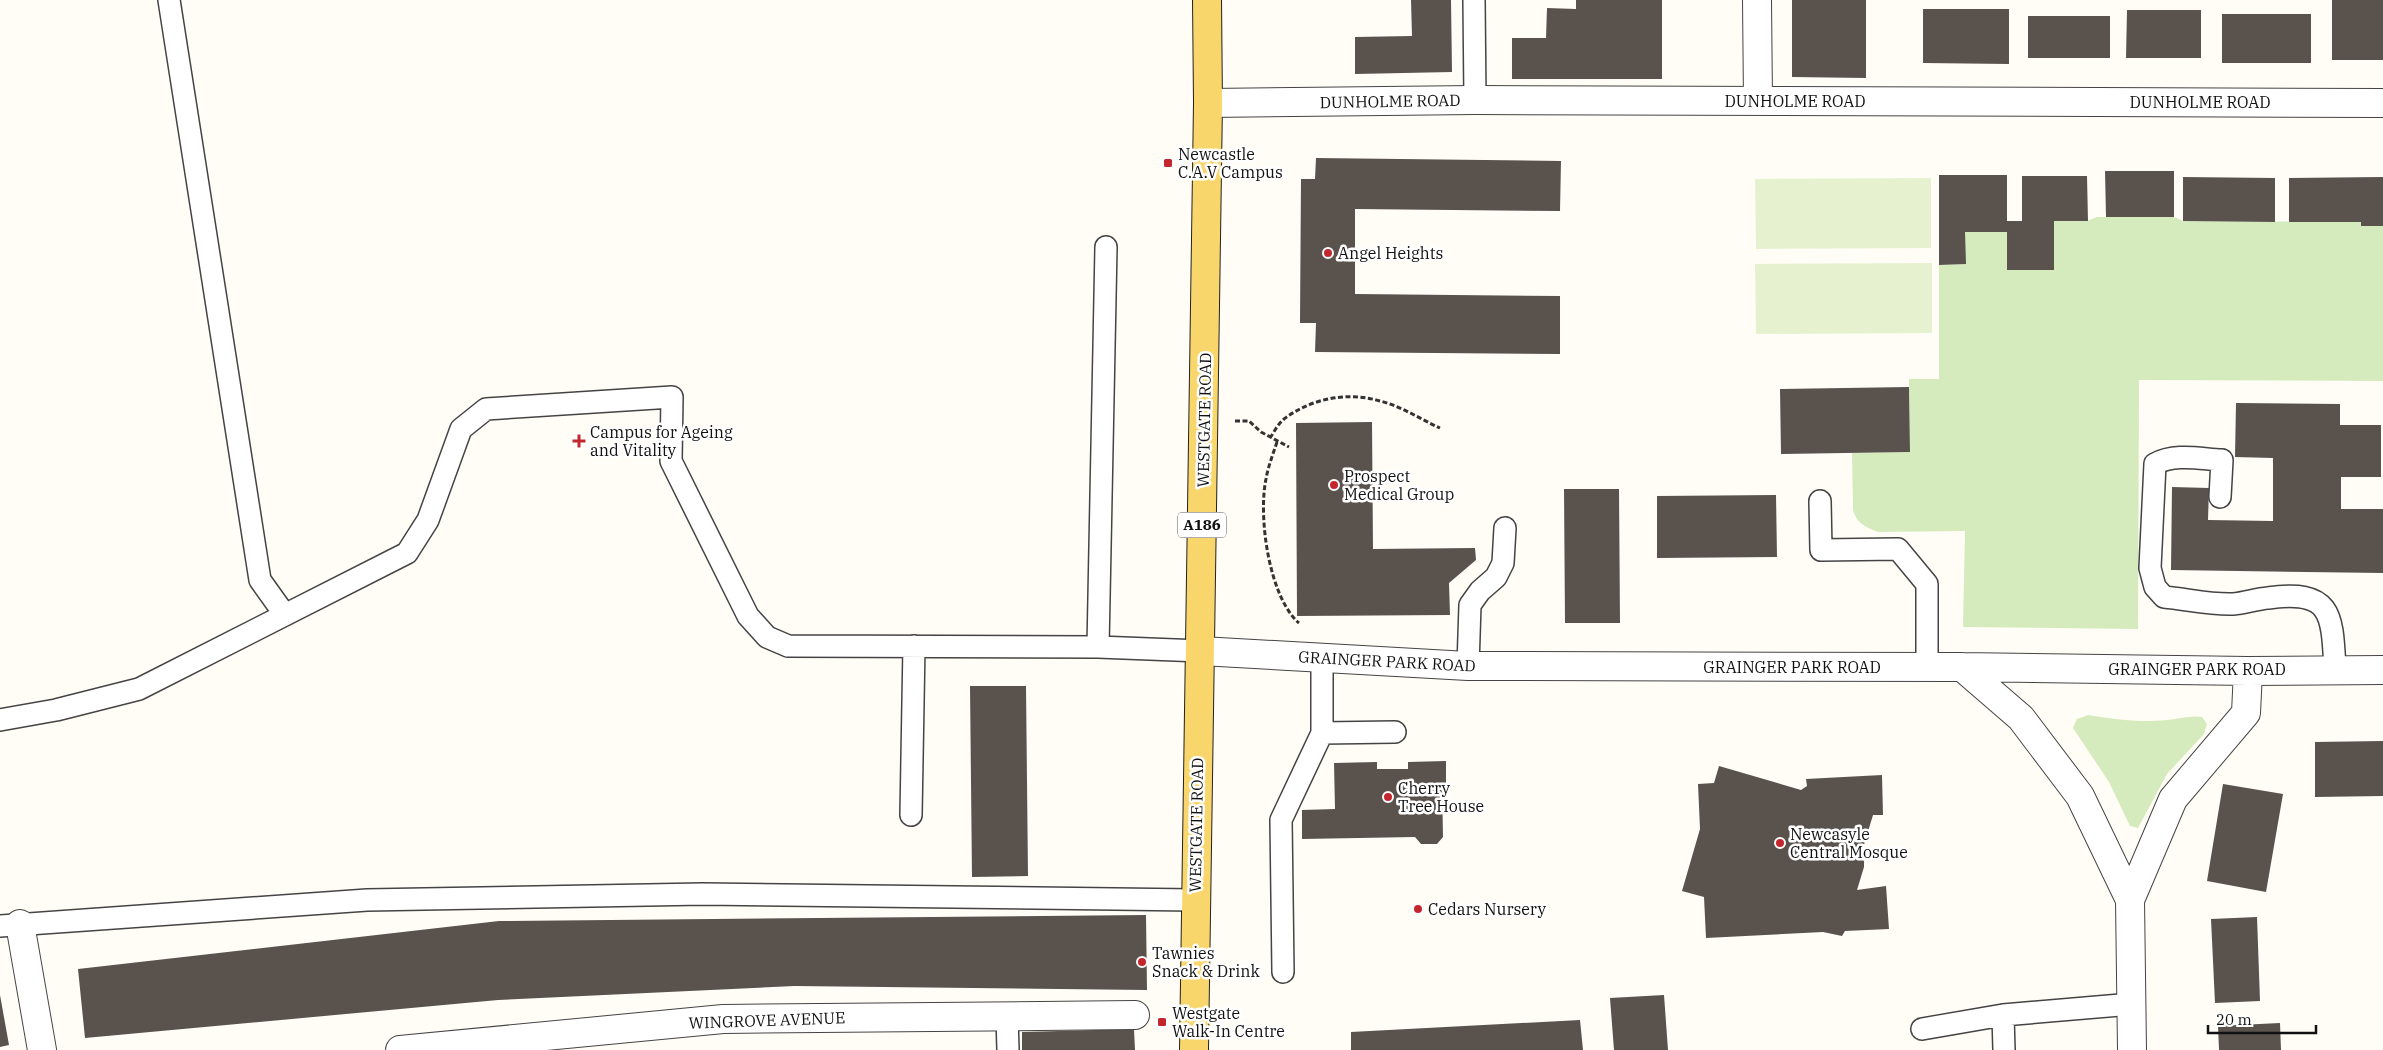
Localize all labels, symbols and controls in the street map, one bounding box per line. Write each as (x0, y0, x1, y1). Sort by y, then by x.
street label: DUNHOLME ROAD (1319, 90, 1461, 112)
street label: DUNHOLME ROAD (1725, 91, 1865, 111)
street label: DUNHOLME ROAD (2130, 92, 2270, 112)
place label: Newcastle C.A.V Campus (1178, 144, 1283, 182)
marker: Newcastle C.A.V Campus (1162, 157, 1174, 169)
place label: Angel Heights (1338, 243, 1443, 263)
marker: Angel Heights (1322, 247, 1334, 259)
street label: WESTGATE ROAD (1193, 352, 1215, 488)
place label: Campus for Ageing and Vitality (590, 422, 733, 460)
marker: Campus for Ageing and Vitality (572, 434, 586, 448)
place label: Prospect Medical Group (1344, 466, 1454, 504)
marker: Prospect Medical Group (1328, 479, 1340, 491)
road number: A186 (1178, 512, 1226, 538)
street label: GRAINGER PARK ROAD (1298, 646, 1476, 676)
street label: GRAINGER PARK ROAD (1703, 657, 1881, 677)
street label: GRAINGER PARK ROAD (2108, 659, 2286, 679)
street label: WESTGATE ROAD (1185, 757, 1207, 893)
place label: Cherry Tree House (1398, 778, 1484, 816)
marker: Cherry Tree House (1382, 791, 1394, 803)
place label: Newcasyle Central Mosque (1790, 824, 1908, 862)
marker: Newcasyle Central Mosque (1774, 837, 1786, 849)
place label: Cedars Nursery (1428, 899, 1546, 919)
marker: Cedars Nursery (1412, 903, 1424, 915)
place label: Tawnies Snack & Drink (1152, 943, 1260, 981)
marker: Tawnies Snack & Drink (1136, 956, 1148, 968)
scale bar (2208, 1002, 2316, 1034)
place label: Westgate Walk-In Centre (1172, 1003, 1285, 1041)
street label: WINGROVE AVENUE (688, 1007, 846, 1033)
text: 20 m (2216, 1010, 2252, 1029)
marker: Westgate Walk-In Centre (1156, 1016, 1168, 1028)

